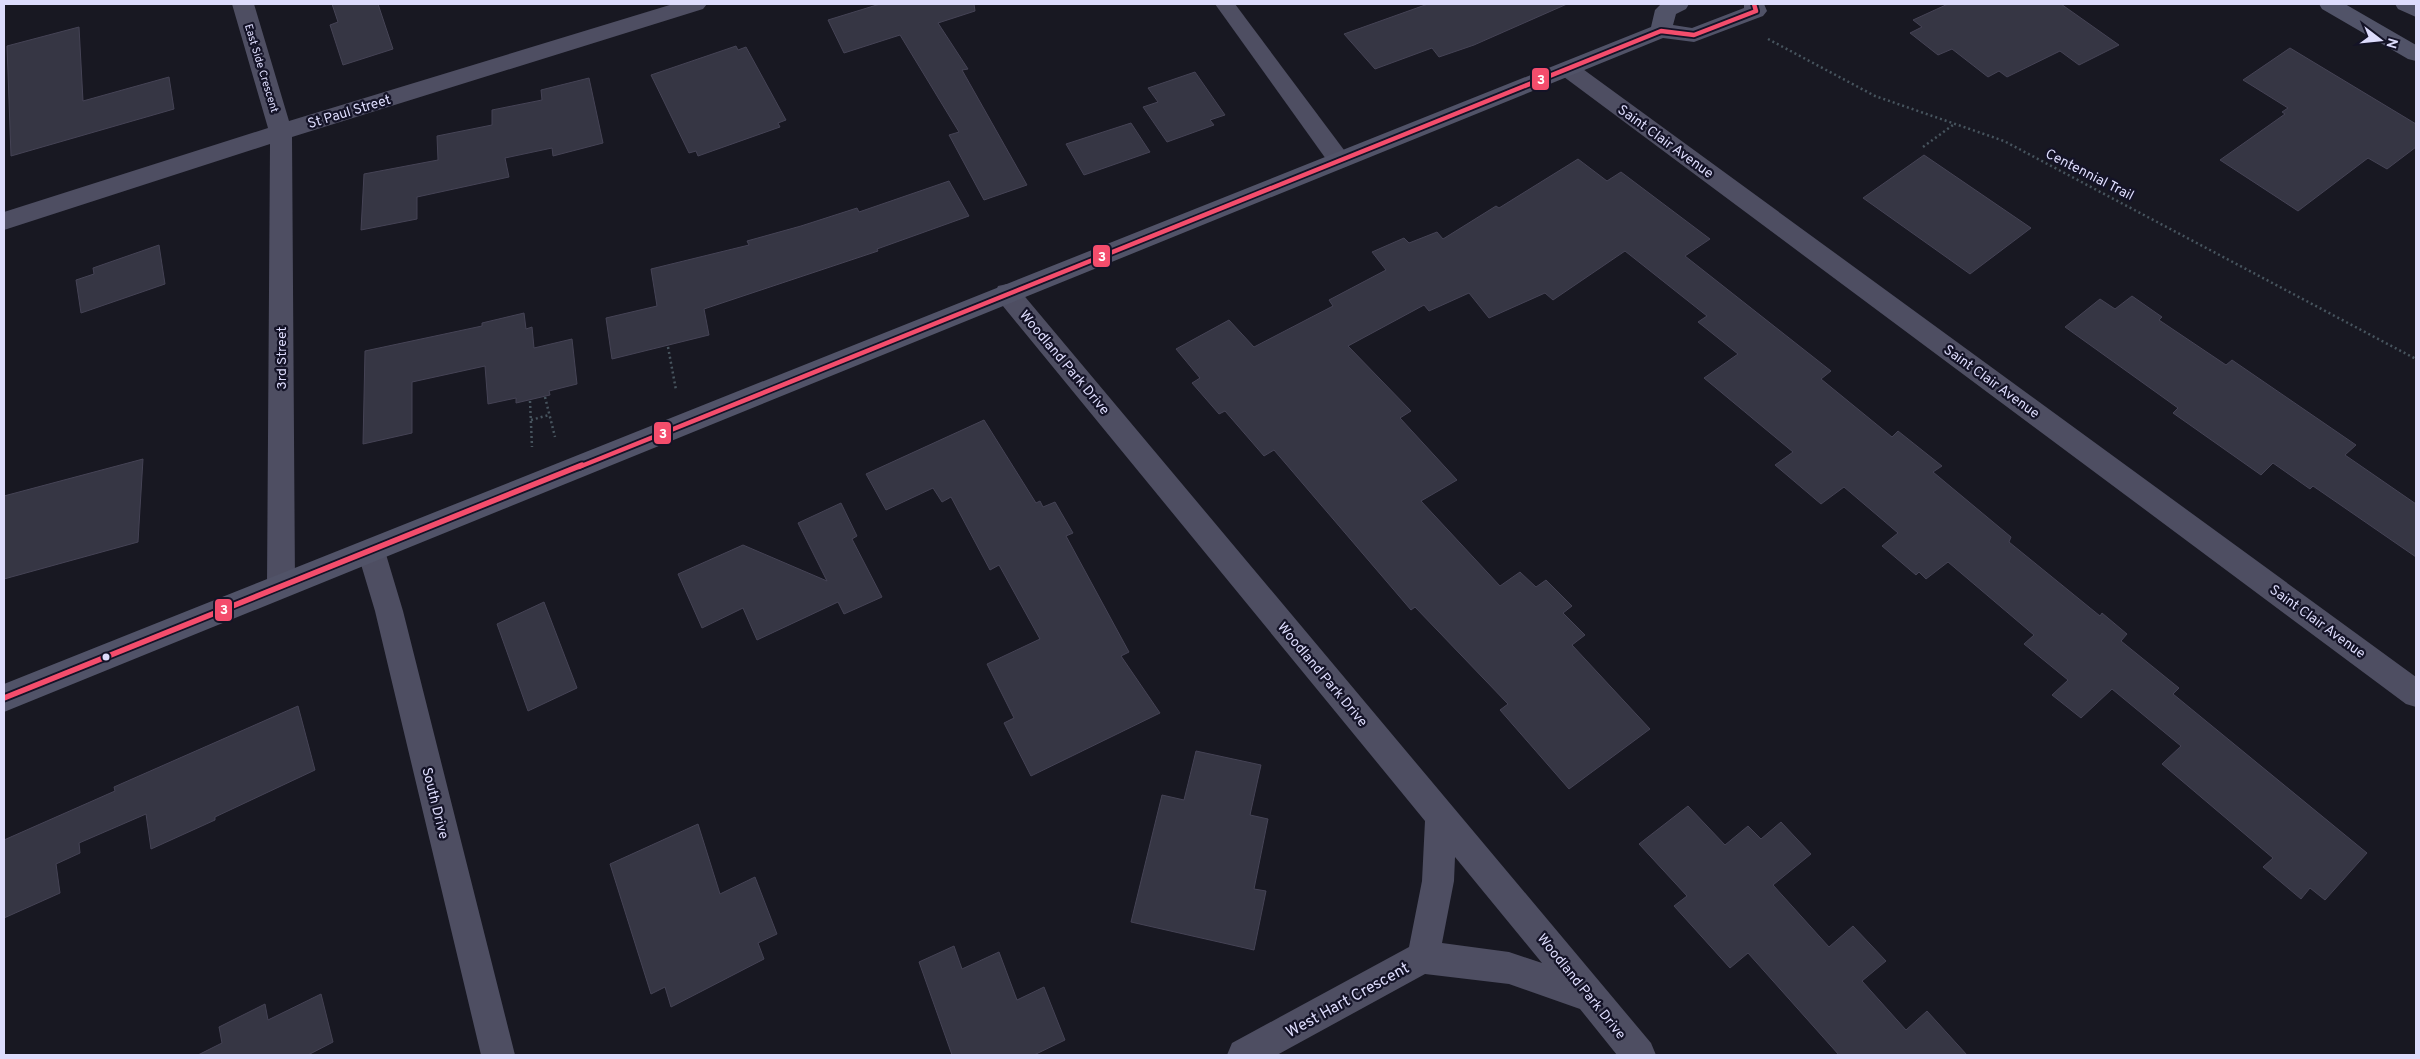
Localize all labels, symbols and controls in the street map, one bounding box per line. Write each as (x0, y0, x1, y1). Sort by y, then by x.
north arrow (2355, 15, 2405, 65)
street label: East Side Crescent (241, 22, 281, 114)
text: N (2381, 36, 2401, 50)
line badge: 3 (1531, 67, 1550, 91)
text: 3 (1537, 72, 1545, 89)
street label: St Paul Street (306, 92, 393, 133)
street label: Saint Clair Avenue (1614, 102, 1716, 183)
street label: Centennial Trail (2042, 146, 2137, 205)
line badge: 3 (1092, 244, 1111, 268)
text: 3 (1098, 249, 1106, 266)
street label: Woodland Park Drive (1015, 307, 1113, 419)
street label: 3rd Street (274, 326, 291, 390)
street label: Saint Clair Avenue (1940, 342, 2042, 423)
line badge: 3 (653, 421, 672, 445)
text: 3 (659, 426, 667, 443)
street label: Saint Clair Avenue (2266, 582, 2368, 663)
line badge: 3 (214, 598, 233, 622)
text: 3 (220, 602, 228, 619)
street label: Woodland Park Drive (1273, 619, 1371, 731)
unlabelled marker (101, 652, 111, 662)
street label: South Drive (417, 766, 452, 841)
street label: Woodland Park Drive (1533, 931, 1629, 1043)
street label: West Hart Crescent (1283, 959, 1413, 1043)

